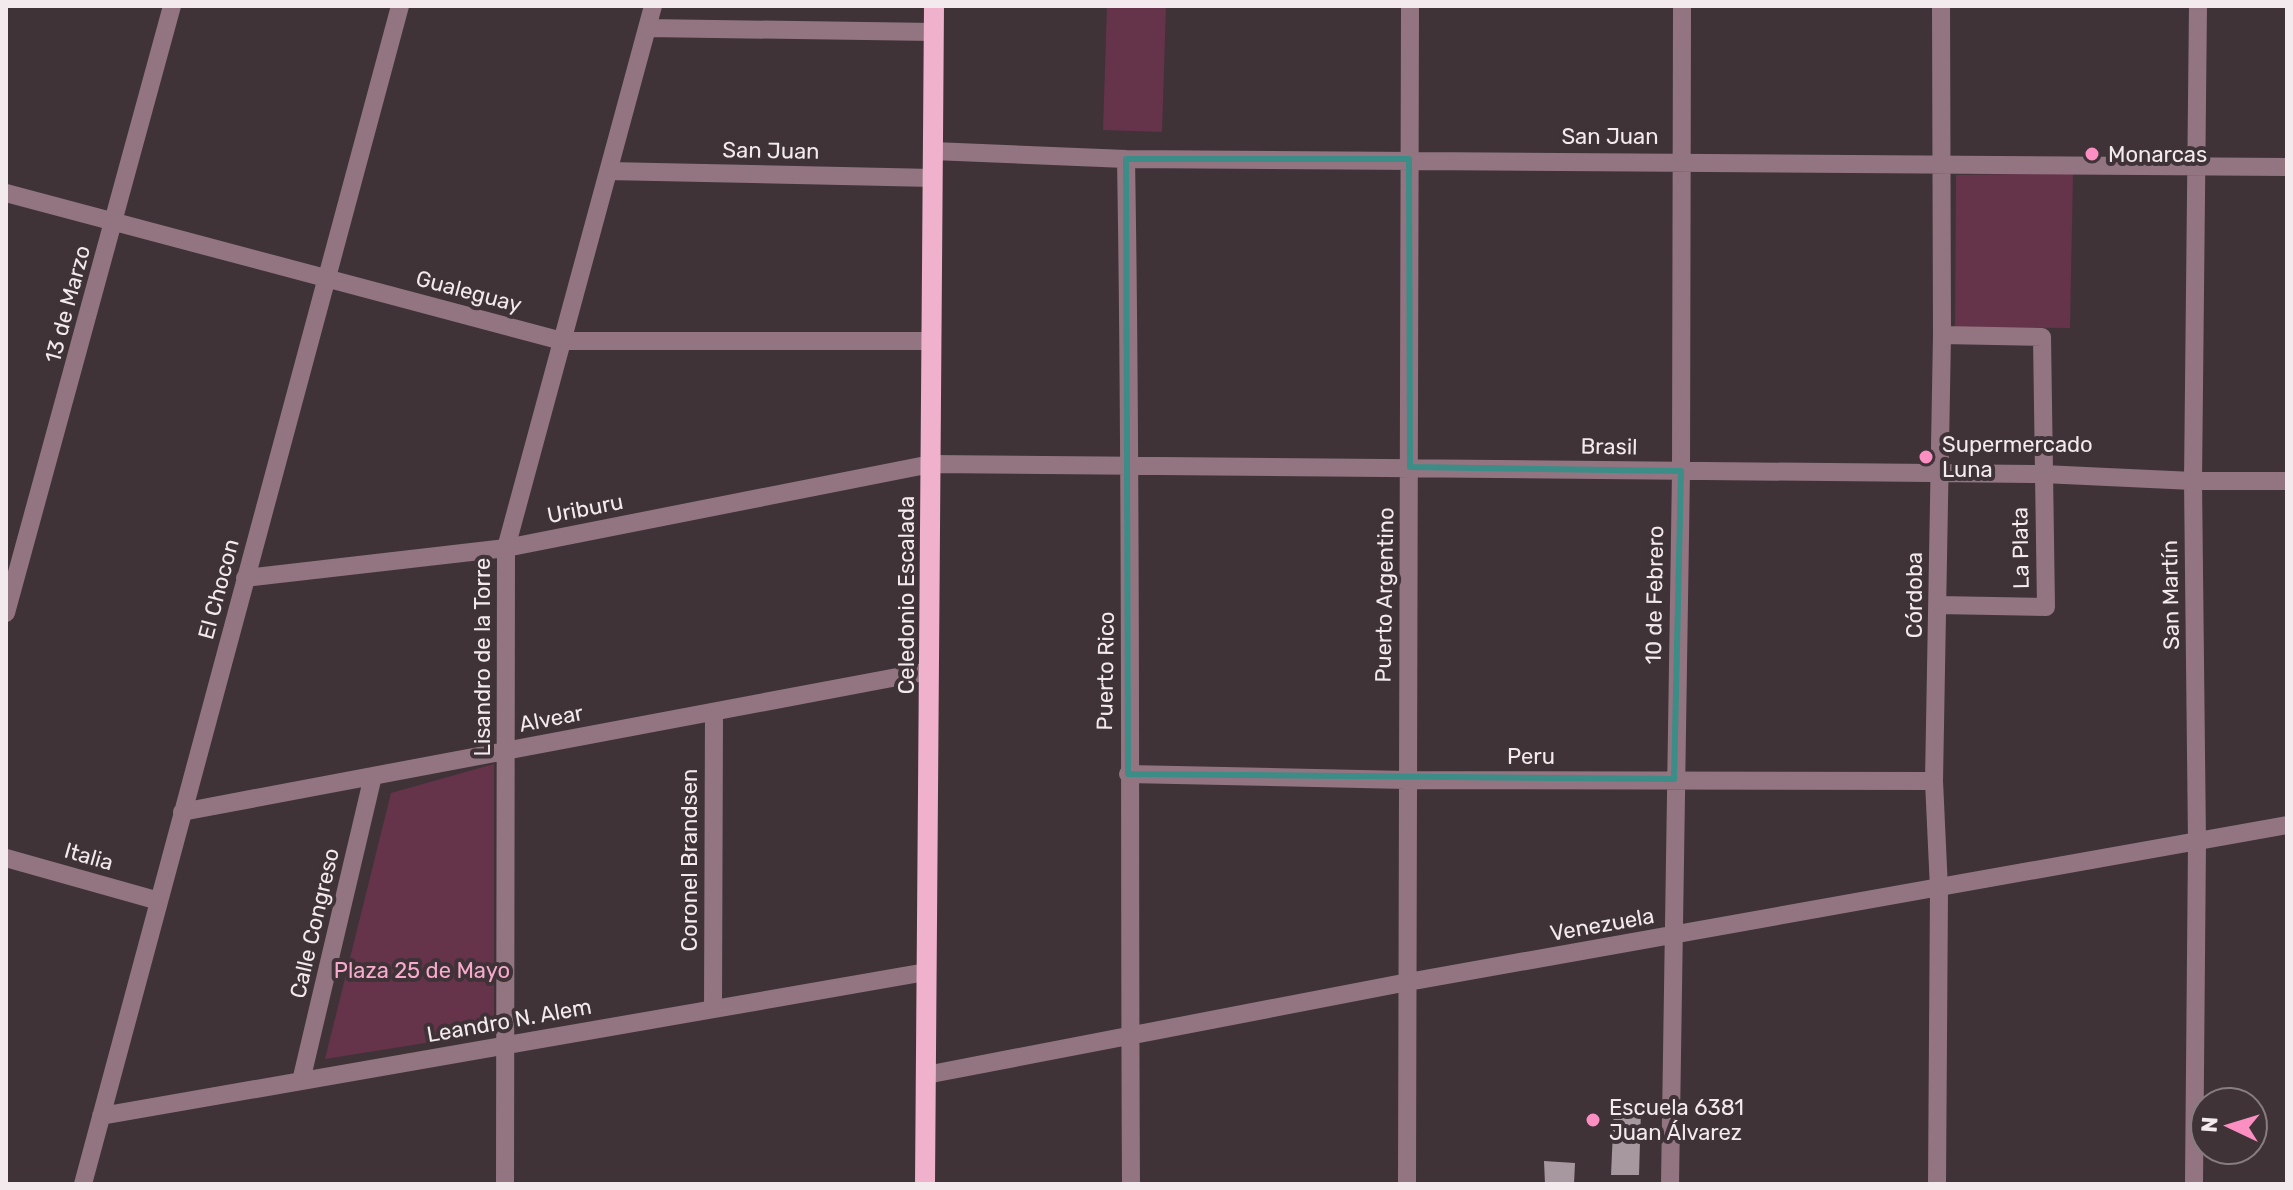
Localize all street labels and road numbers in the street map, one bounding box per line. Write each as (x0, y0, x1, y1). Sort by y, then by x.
street label: San Juan (1561, 123, 1659, 150)
street label: San Juan (722, 136, 820, 165)
street label: 13 de Marzo (39, 242, 96, 366)
street label: Gualeguay (413, 264, 525, 319)
street label: Brasil (1580, 433, 1638, 460)
street label: Uriburu (545, 488, 625, 529)
street label: Celedonio Escalada (893, 496, 920, 694)
street label: Puerto Argentino (1369, 507, 1400, 683)
street label: La Plata (2006, 507, 2035, 589)
street label: 10 de Febrero (1640, 525, 1669, 665)
street label: El Chocon (192, 536, 245, 642)
street label: San Martín (2156, 540, 2185, 650)
street label: Córdoba (1901, 552, 1928, 638)
street label: Lisandro de la Torre (469, 558, 496, 756)
street label: Puerto Rico (1091, 611, 1120, 731)
street label: Alvear (517, 699, 586, 738)
street label: Peru (1507, 743, 1555, 770)
street label: Coronel Brandsen (676, 769, 703, 951)
street label: Italia (61, 837, 116, 876)
street label: Calle Congreso (284, 845, 345, 1001)
street label: Venezuela (1548, 902, 1656, 947)
street label: Leandro N. Alem (425, 993, 593, 1048)

